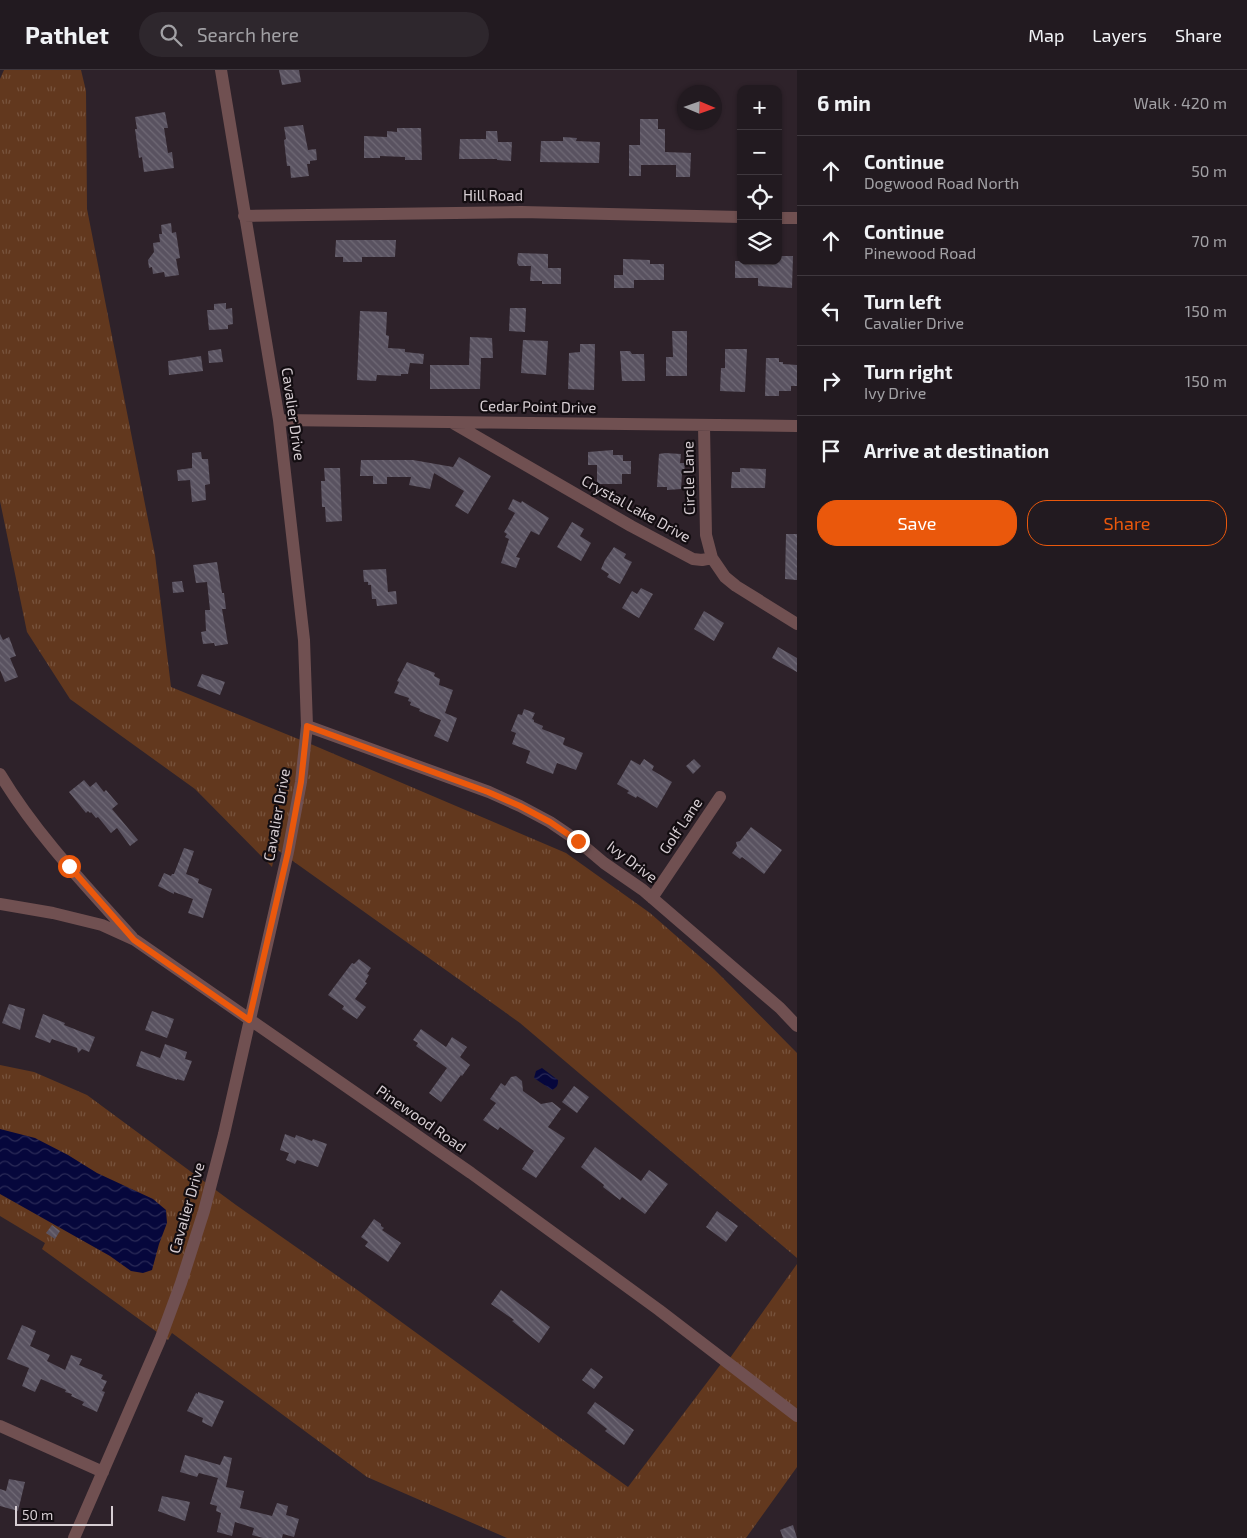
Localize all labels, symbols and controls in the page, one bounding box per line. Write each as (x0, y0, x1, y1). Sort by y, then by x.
search box (139, 12, 489, 57)
text: Pathlet (25, 20, 109, 49)
icon: search (157, 21, 185, 49)
text: Search here (197, 23, 299, 46)
text: Map (1028, 24, 1064, 46)
text: Layers (1092, 24, 1147, 46)
text: Share (1175, 24, 1222, 46)
north arrow (677, 85, 722, 130)
map controls (737, 85, 782, 265)
button: + (737, 85, 782, 130)
text: 6 min (817, 90, 871, 115)
text: Walk · 420 m (1134, 93, 1227, 112)
button: − (737, 130, 782, 175)
text: Continue (864, 150, 944, 173)
icon: ahead (817, 157, 845, 185)
text: 50 m (1191, 161, 1227, 180)
text: Dogwood Road North (864, 173, 1019, 192)
button: locate (737, 175, 782, 220)
street label: Hill Road (463, 186, 523, 204)
button: layers (737, 220, 782, 265)
text: Continue (864, 220, 944, 243)
icon: ahead (817, 227, 845, 255)
text: 70 m (1192, 231, 1227, 250)
text: Pinewood Road (864, 243, 976, 262)
text: Turn left (864, 290, 941, 313)
icon: left (817, 297, 845, 325)
text: 150 m (1185, 301, 1227, 320)
text: Cavalier Drive (864, 313, 964, 332)
text: Turn right (864, 360, 952, 383)
street label: Cavalier Drive (279, 366, 309, 462)
icon: right (817, 367, 845, 395)
text: 150 m (1185, 371, 1227, 390)
text: Ivy Drive (864, 383, 926, 402)
street label: Cedar Point Drive (479, 396, 597, 416)
icon: arrive (817, 437, 845, 465)
text: Arrive at destination (864, 439, 1049, 462)
street label: Circle Lane (678, 441, 698, 515)
street label: Crystal Lake Drive (579, 471, 694, 546)
button: Save (817, 500, 1017, 546)
button: Share (1027, 500, 1227, 546)
street label: Cavalier Drive (259, 767, 293, 863)
street label: Golf Lane (655, 794, 705, 857)
route end (567, 830, 590, 853)
street label: Ivy Drive (604, 836, 661, 886)
route start (58, 855, 81, 878)
street label: Pinewood Road (373, 1081, 470, 1156)
street label: Cavalier Drive (164, 1160, 208, 1255)
scale bar (15, 1503, 112, 1526)
text: 50 m (22, 1506, 53, 1523)

